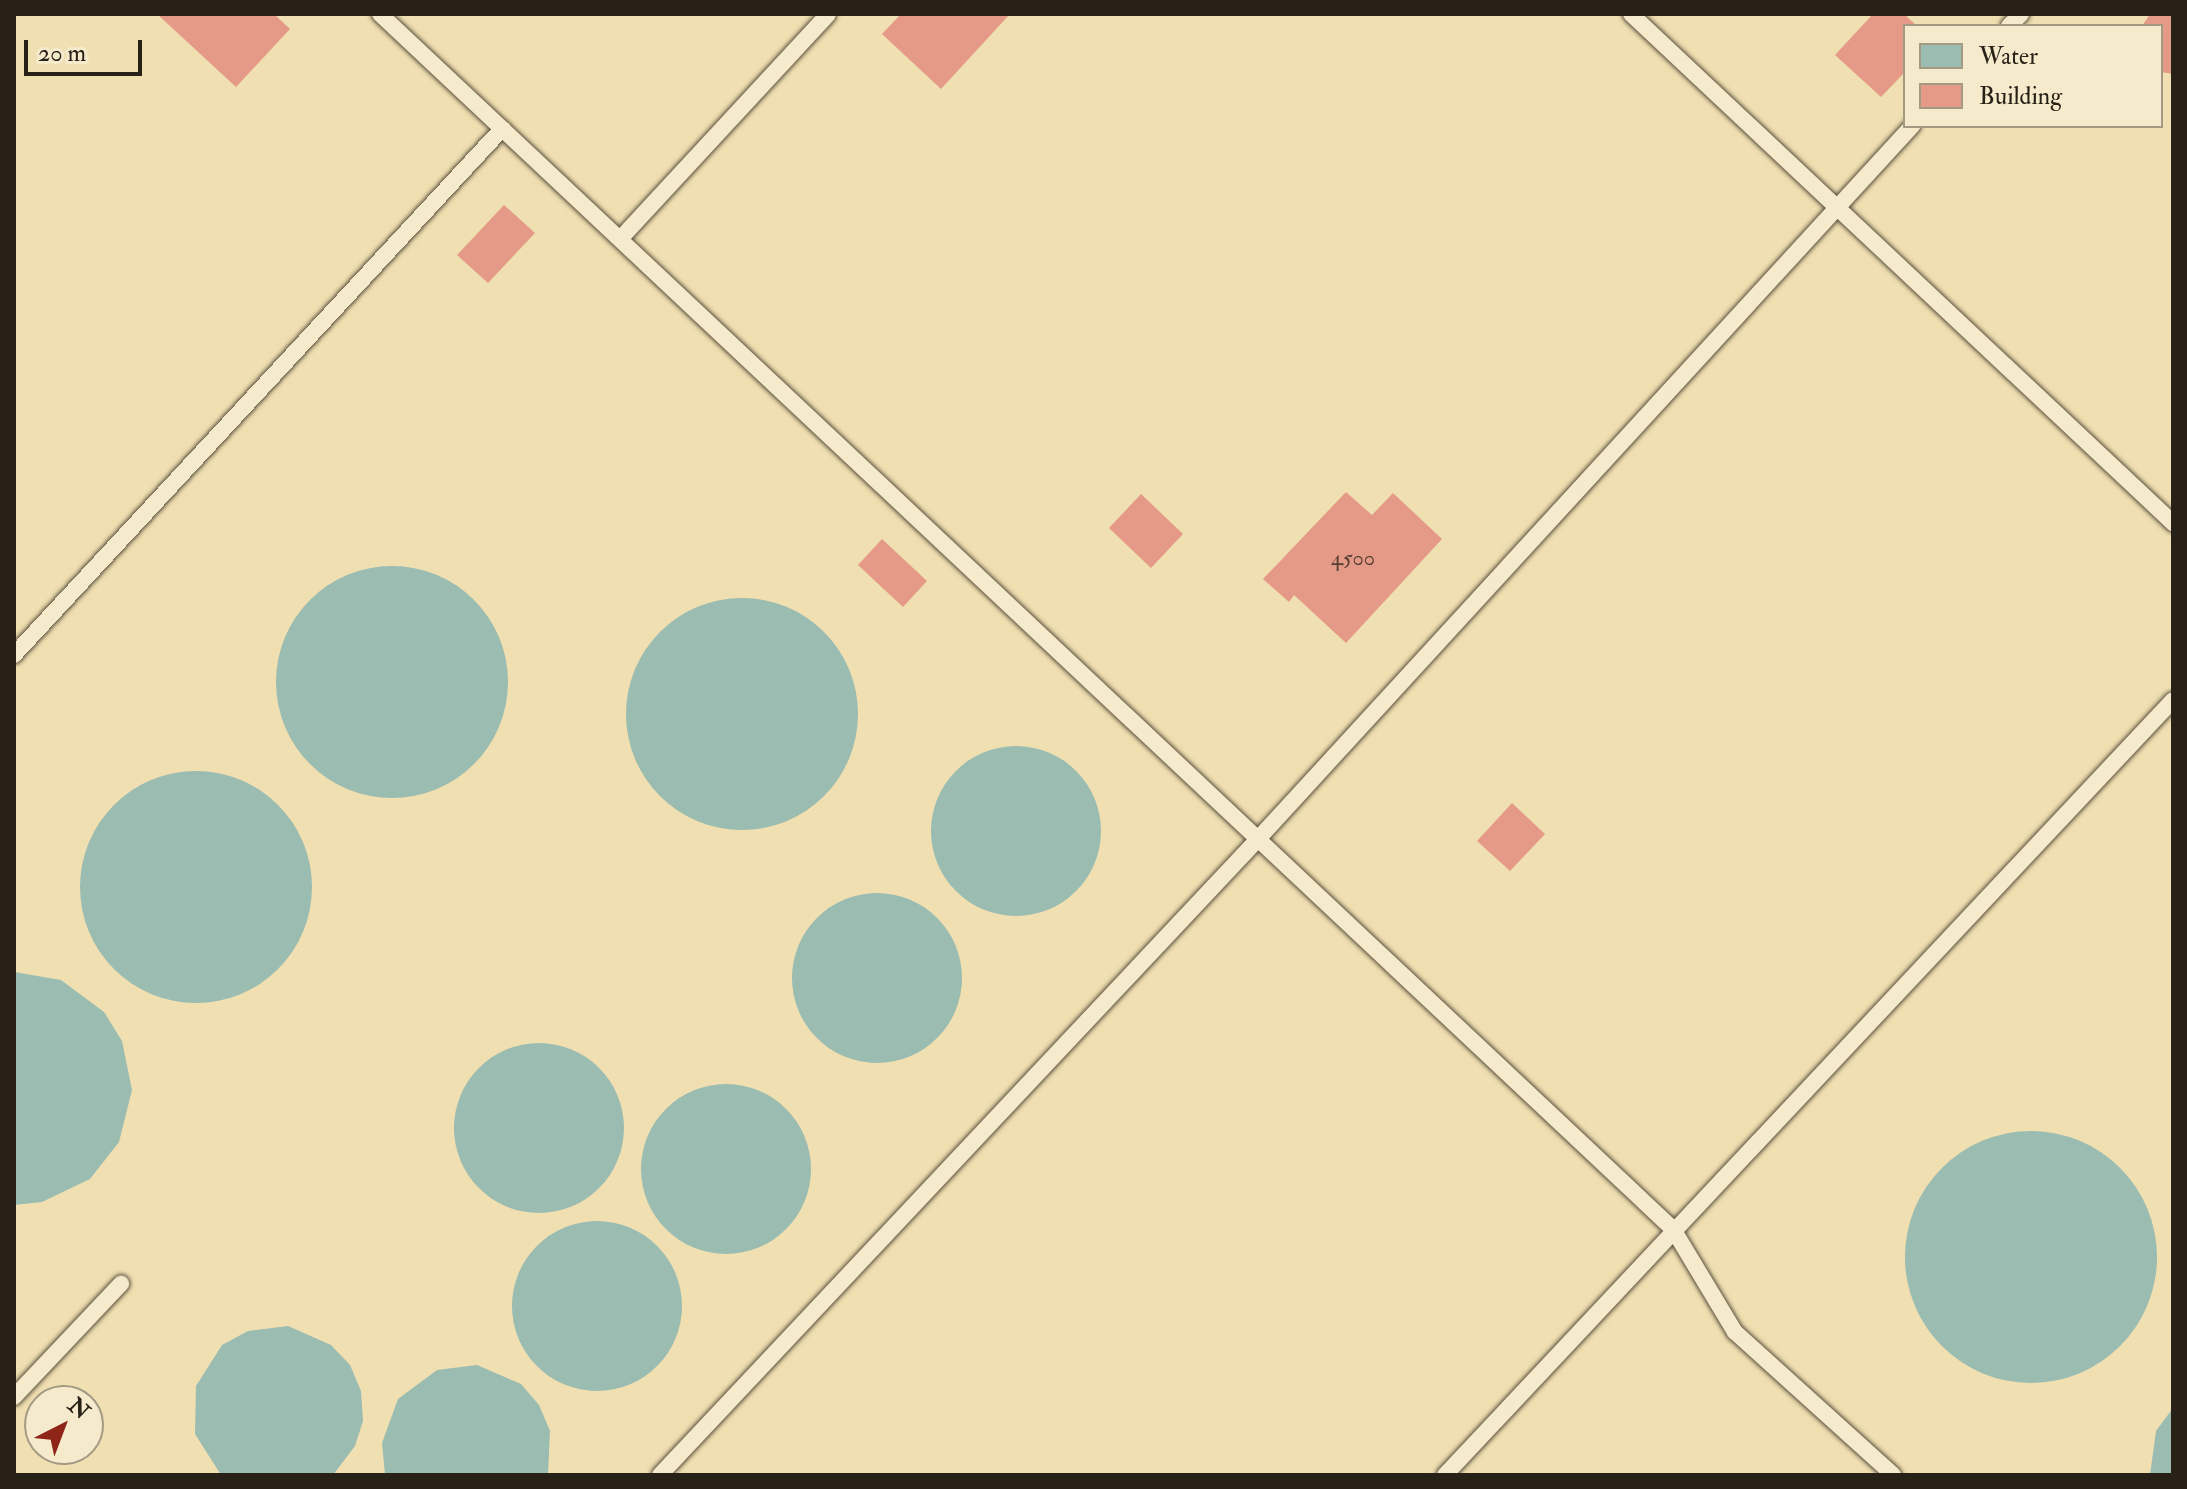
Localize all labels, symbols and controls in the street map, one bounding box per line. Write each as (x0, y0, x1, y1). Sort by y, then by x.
scale bar (28, 24, 146, 74)
legend (1903, 24, 2163, 128)
text: 20 m (38, 38, 86, 69)
text: Water (1979, 41, 2038, 72)
text: Building (1979, 81, 2062, 112)
house number: 4500 (1331, 546, 1375, 572)
north arrow (24, 1385, 104, 1465)
text: N (62, 1392, 95, 1426)

